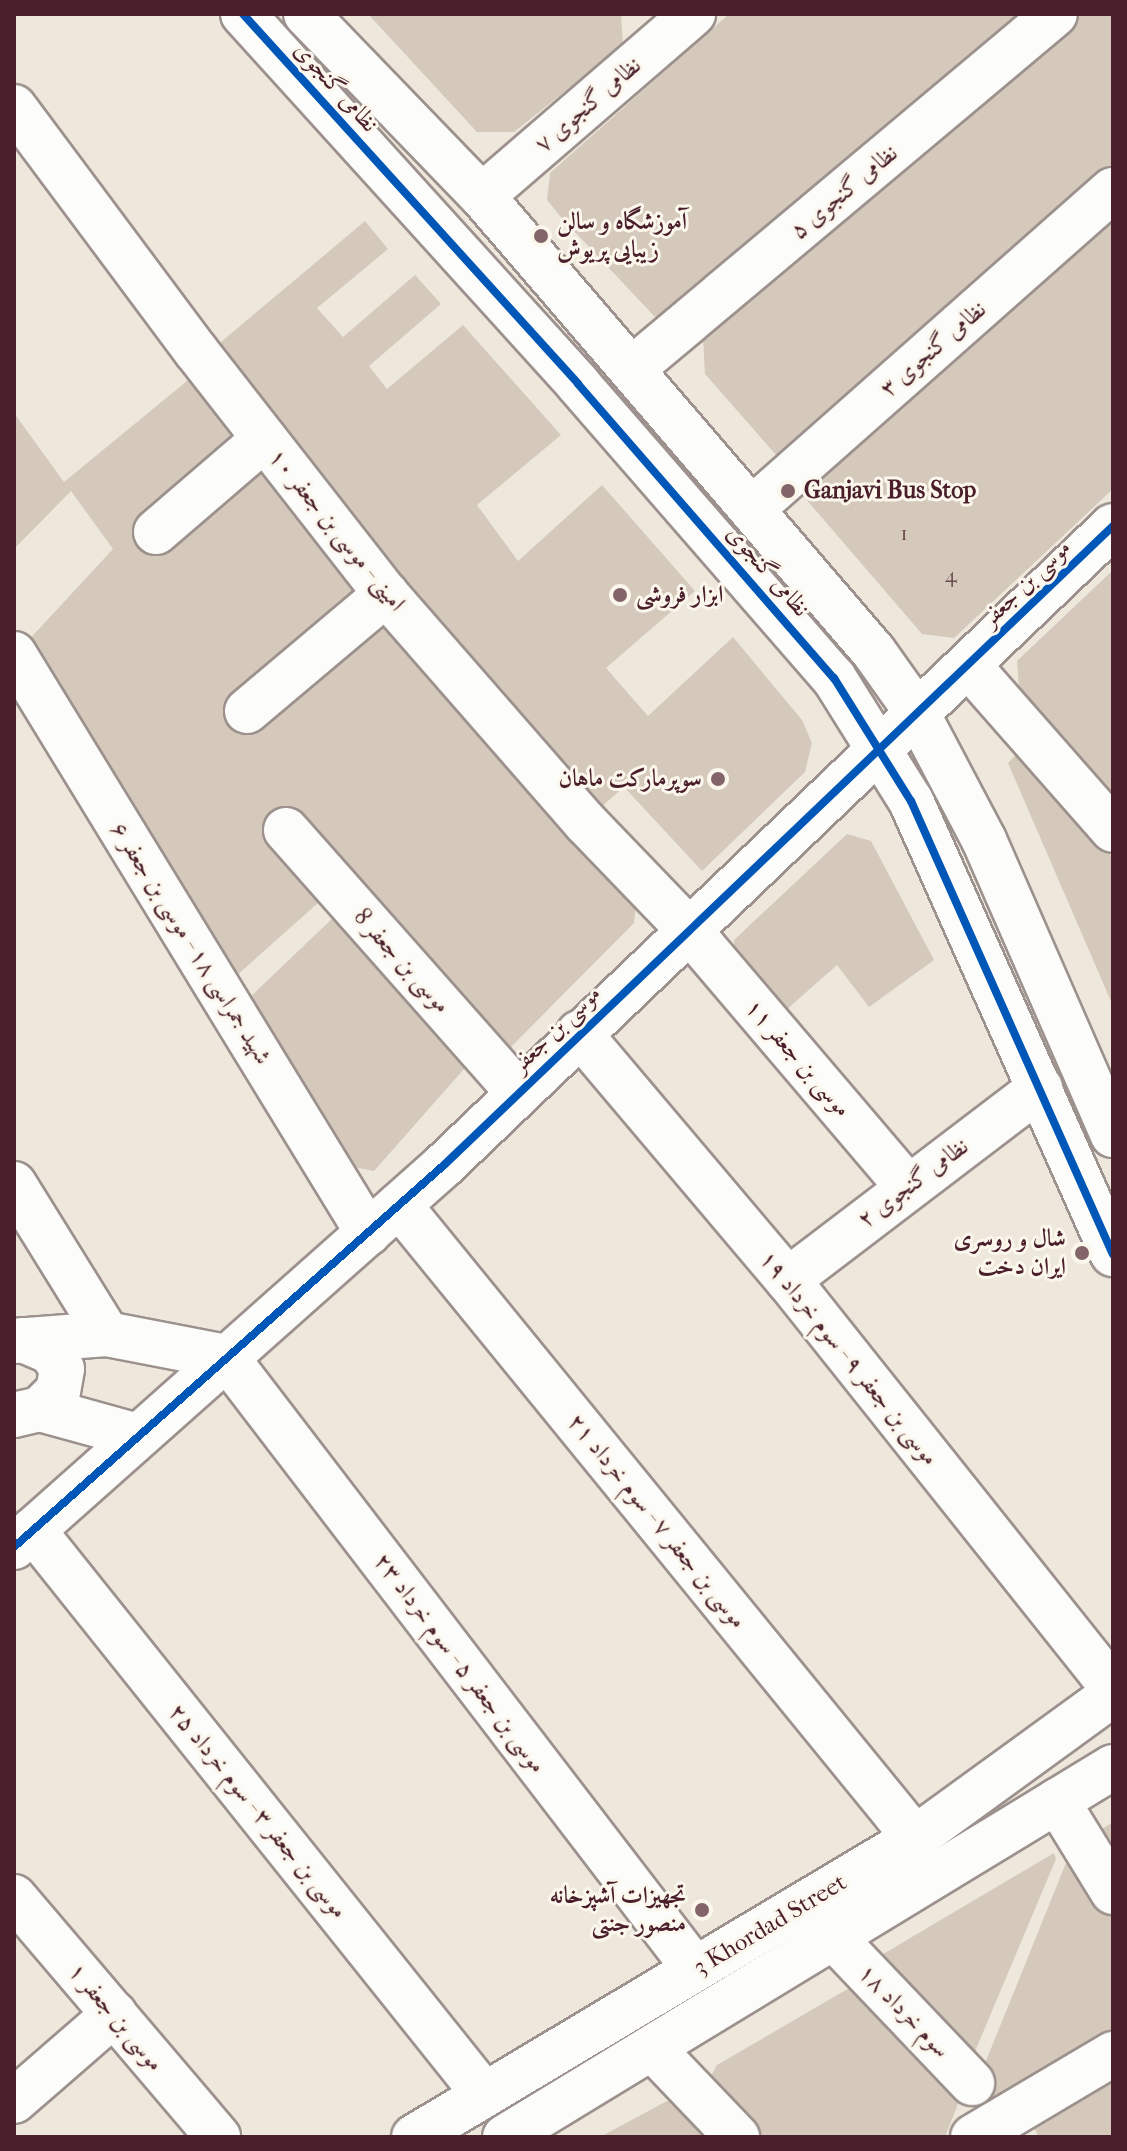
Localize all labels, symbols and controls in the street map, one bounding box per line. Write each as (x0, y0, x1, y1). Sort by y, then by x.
street label: نظامی گنجوی (288, 36, 384, 138)
street label: نظامی گنجوی ۷ (529, 51, 647, 159)
street label: نظامی گنجوی ۵ (784, 139, 904, 245)
place label: آموزشگاه و سالن زیبایی پریوش (557, 208, 687, 264)
marker: آموزشگاه و سالن زیبایی پریوش (532, 227, 550, 245)
street label: نظامی گنجوی ۳ (874, 295, 992, 403)
street label: امینی - موسی بن جعفر ۱۰ (263, 443, 411, 617)
place label: Ganjavi Bus Stop (804, 477, 976, 505)
marker: Ganjavi Bus Stop (779, 482, 797, 500)
street label: نظامی گنجوی (720, 519, 816, 623)
house number: 1 (900, 521, 908, 545)
street label: موسی بن جعفر (975, 533, 1077, 633)
house number: 4 (945, 563, 957, 587)
place label: ابزار فروشی (636, 581, 723, 609)
marker: ابزار فروشی (611, 586, 629, 604)
place label: سوپرمارکت ماهان (559, 765, 702, 793)
marker: سوپرمارکت ماهان (709, 770, 727, 788)
street label: شهید جمراسی ۱۸ - موسی بن جعفر ۶ (104, 816, 278, 1070)
street label: موسی بن جعفر 8 (348, 903, 456, 1019)
street label: موسی بن جعفر (505, 979, 607, 1079)
street label: موسی بن جعفر ۱۱ (739, 993, 857, 1123)
street label: نظامی گنجوی ۲ (852, 1132, 974, 1234)
place label: شال و روسری ایران دخت (953, 1225, 1066, 1281)
marker: شال و روسری ایران دخت (1073, 1244, 1091, 1262)
street label: موسی بن جعفر ۹ - سوم خرداد ۱۹ (753, 1245, 945, 1471)
street label: موسی بن جعفر ۷ - سوم خرداد ۲۱ (561, 1408, 753, 1634)
street label: موسی بن جعفر ۵ - سوم خرداد ۲۳ (368, 1547, 552, 1779)
street label: موسی بن جعفر ۳ - سوم خرداد ۲۵ (162, 1698, 354, 1924)
street label: 3 Khordad Street (688, 1868, 852, 1982)
place label: تجهیزات آشپزخانه منصور جنتی (550, 1882, 686, 1938)
marker: تجهیزات آشپزخانه منصور جنتی (693, 1901, 711, 1919)
street label: موسی بن جعفر ۱ (62, 1957, 170, 2077)
street label: سوم خرداد ۱۸ (852, 1958, 956, 2064)

